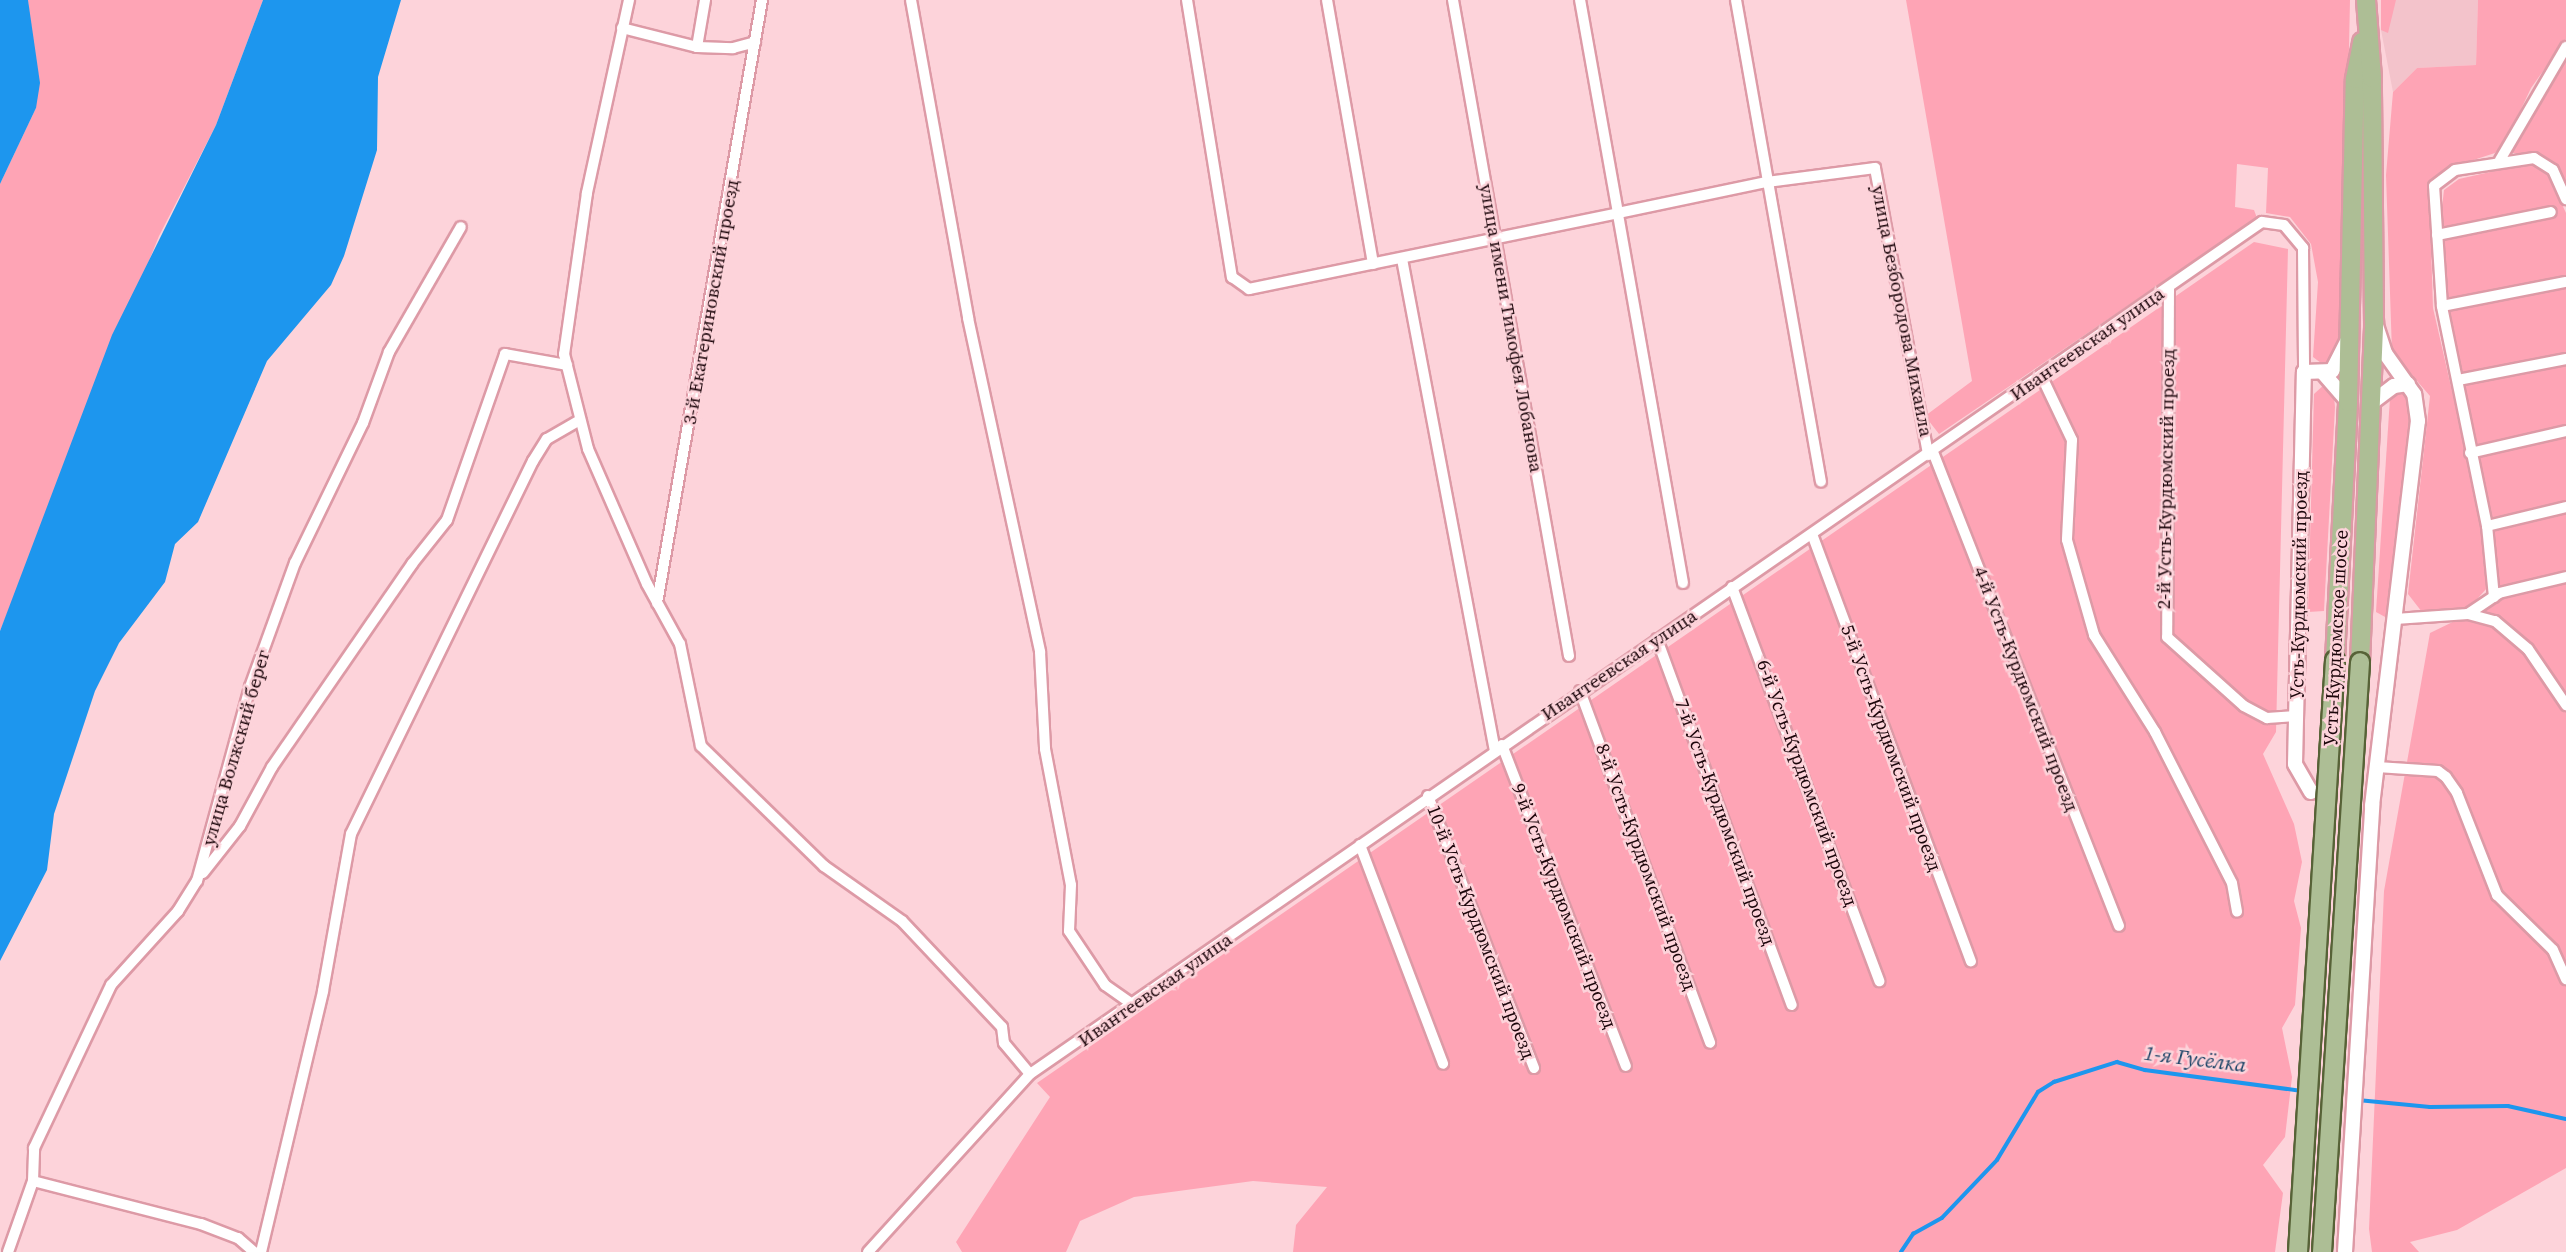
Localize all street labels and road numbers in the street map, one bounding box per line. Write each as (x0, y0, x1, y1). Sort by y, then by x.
street label: 3-й Екатериновский проезд (678, 178, 744, 426)
street label: улица имени Тимофея Лобанова (1474, 182, 1548, 474)
street label: улица Безбородова Михаила (1866, 183, 1938, 439)
street label: Ивантеевская улица (2006, 282, 2168, 406)
street label: 2-й Усть-Курдюмский проезд (2152, 349, 2180, 609)
street label: Усть-Курдюмский проезд (2286, 471, 2312, 699)
street label: Усть-Курдюмское шоссе (2319, 529, 2353, 747)
street label: 4-й Усть-Курдюмский проезд (1969, 563, 2083, 815)
street label: Ивантеевская улица (1537, 604, 1701, 726)
street label: 5-й Усть-Курдюмский проезд (1836, 622, 1946, 874)
street label: улица Волжский берег (197, 647, 275, 849)
street label: 6-й Усть-Курдюмский проезд (1752, 657, 1862, 909)
street label: 7-й Усть-Курдюмский проезд (1670, 696, 1780, 948)
street label: 8-й Усть-Курдюмский проезд (1591, 741, 1701, 993)
street label: 9-й Усть-Курдюмский проезд (1507, 780, 1621, 1032)
street label: 10-й Усть-Курдюмский проезд (1422, 802, 1540, 1062)
street label: Ивантеевская улица (1074, 928, 1236, 1052)

